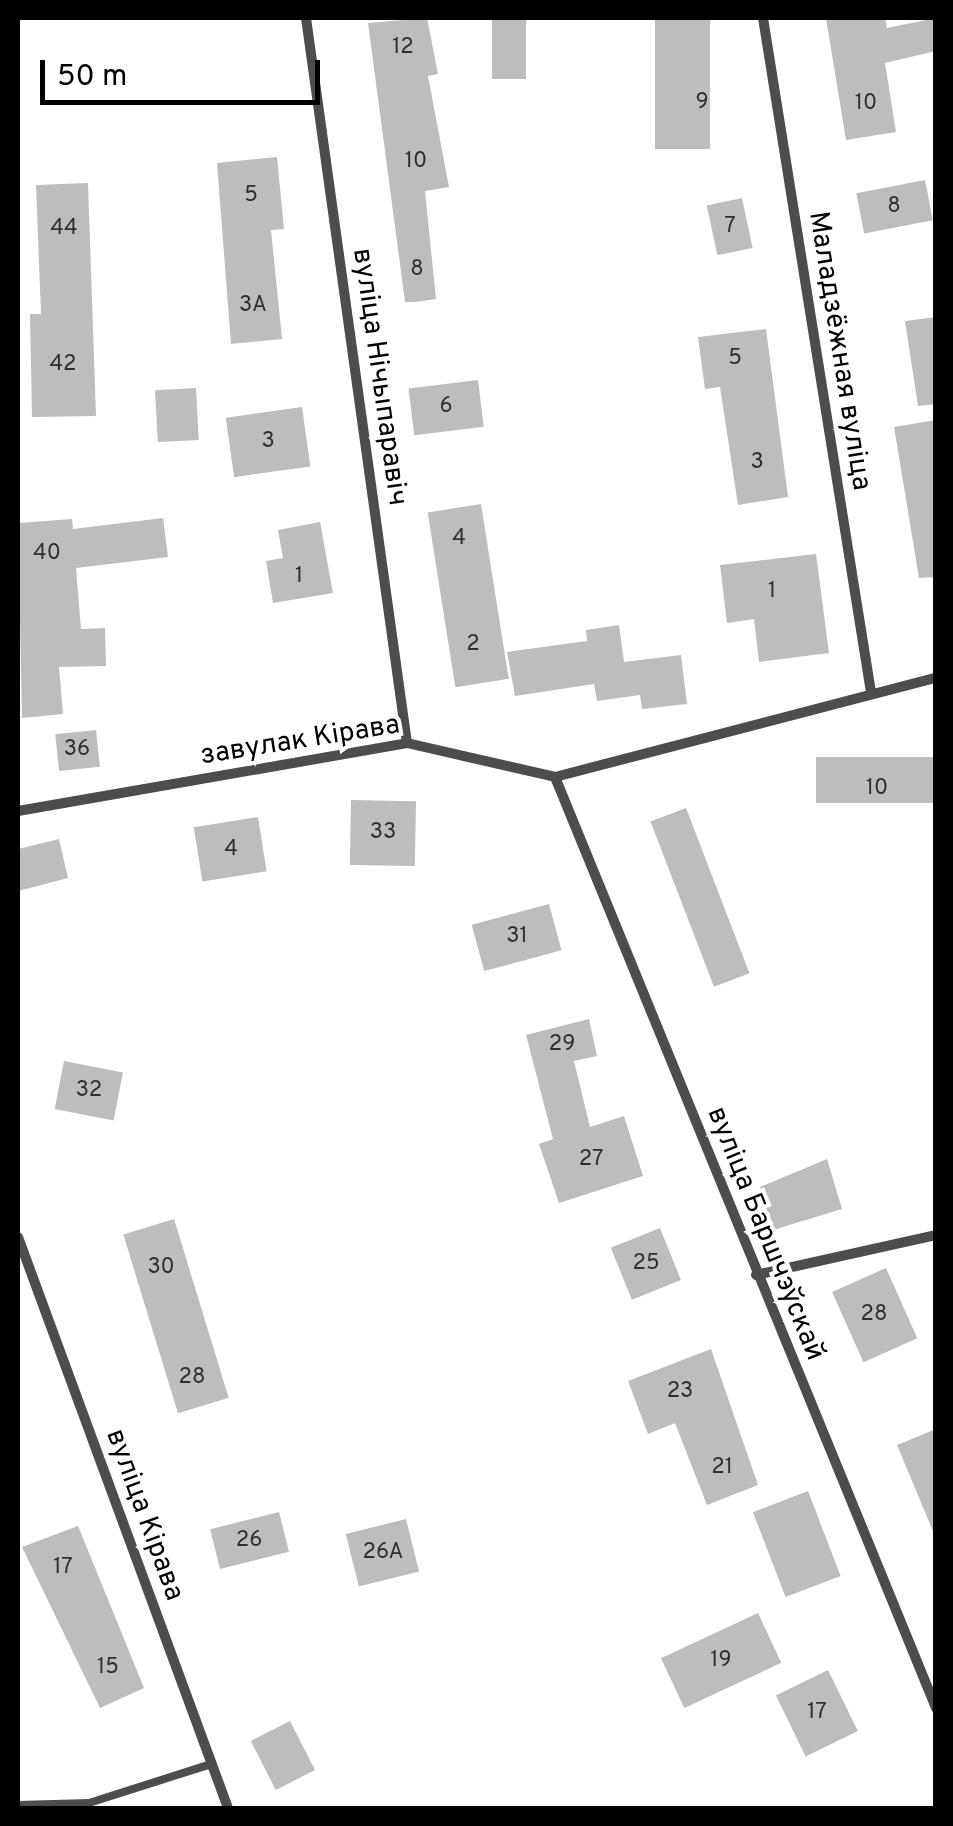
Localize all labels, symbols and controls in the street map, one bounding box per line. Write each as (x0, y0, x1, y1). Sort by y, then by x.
house number: 12 (392, 35, 414, 61)
scale bar (45, 40, 325, 102)
text: 50 m (57, 59, 127, 96)
house number: 9 (695, 90, 709, 116)
house number: 10 (855, 91, 877, 117)
house number: 10 (405, 149, 427, 175)
house number: 5 (244, 183, 258, 209)
house number: 8 (887, 194, 901, 220)
street label: Маладзёжная вуліца (800, 209, 878, 493)
house number: 7 (724, 214, 736, 240)
house number: 44 (50, 216, 78, 242)
street label: вуліца Нічыпаравіч (344, 246, 414, 508)
house number: 8 (410, 257, 424, 283)
house number: 3А (239, 293, 267, 319)
house number: 5 (728, 346, 742, 372)
house number: 42 (49, 352, 77, 378)
house number: 6 (439, 394, 453, 420)
house number: 3 (261, 429, 275, 455)
house number: 3 (750, 450, 764, 476)
house number: 4 (452, 526, 466, 552)
house number: 40 (33, 541, 61, 567)
house number: 1 (295, 564, 303, 590)
house number: 1 (768, 579, 776, 605)
house number: 2 (466, 632, 480, 658)
street label: завулак Кірава (198, 709, 402, 773)
house number: 36 (64, 737, 90, 763)
house number: 10 (866, 776, 888, 802)
house number: 33 (370, 820, 396, 846)
house number: 4 (224, 837, 238, 863)
house number: 31 (506, 924, 528, 950)
house number: 29 (549, 1032, 575, 1058)
house number: 32 (76, 1078, 102, 1104)
street label: вуліца Баршчэўскай (699, 1102, 831, 1366)
house number: 27 (579, 1147, 603, 1173)
house number: 25 (632, 1251, 660, 1277)
house number: 30 (147, 1255, 175, 1281)
house number: 28 (861, 1302, 887, 1328)
house number: 28 (179, 1365, 205, 1391)
house number: 23 (667, 1379, 693, 1405)
street label: вуліца Кірава (97, 1425, 191, 1605)
house number: 21 (711, 1455, 733, 1481)
house number: 26 (236, 1528, 262, 1554)
house number: 26А (362, 1540, 404, 1566)
house number: 17 (53, 1555, 73, 1581)
house number: 19 (710, 1648, 732, 1674)
house number: 15 (97, 1655, 119, 1681)
house number: 17 (807, 1700, 827, 1726)

